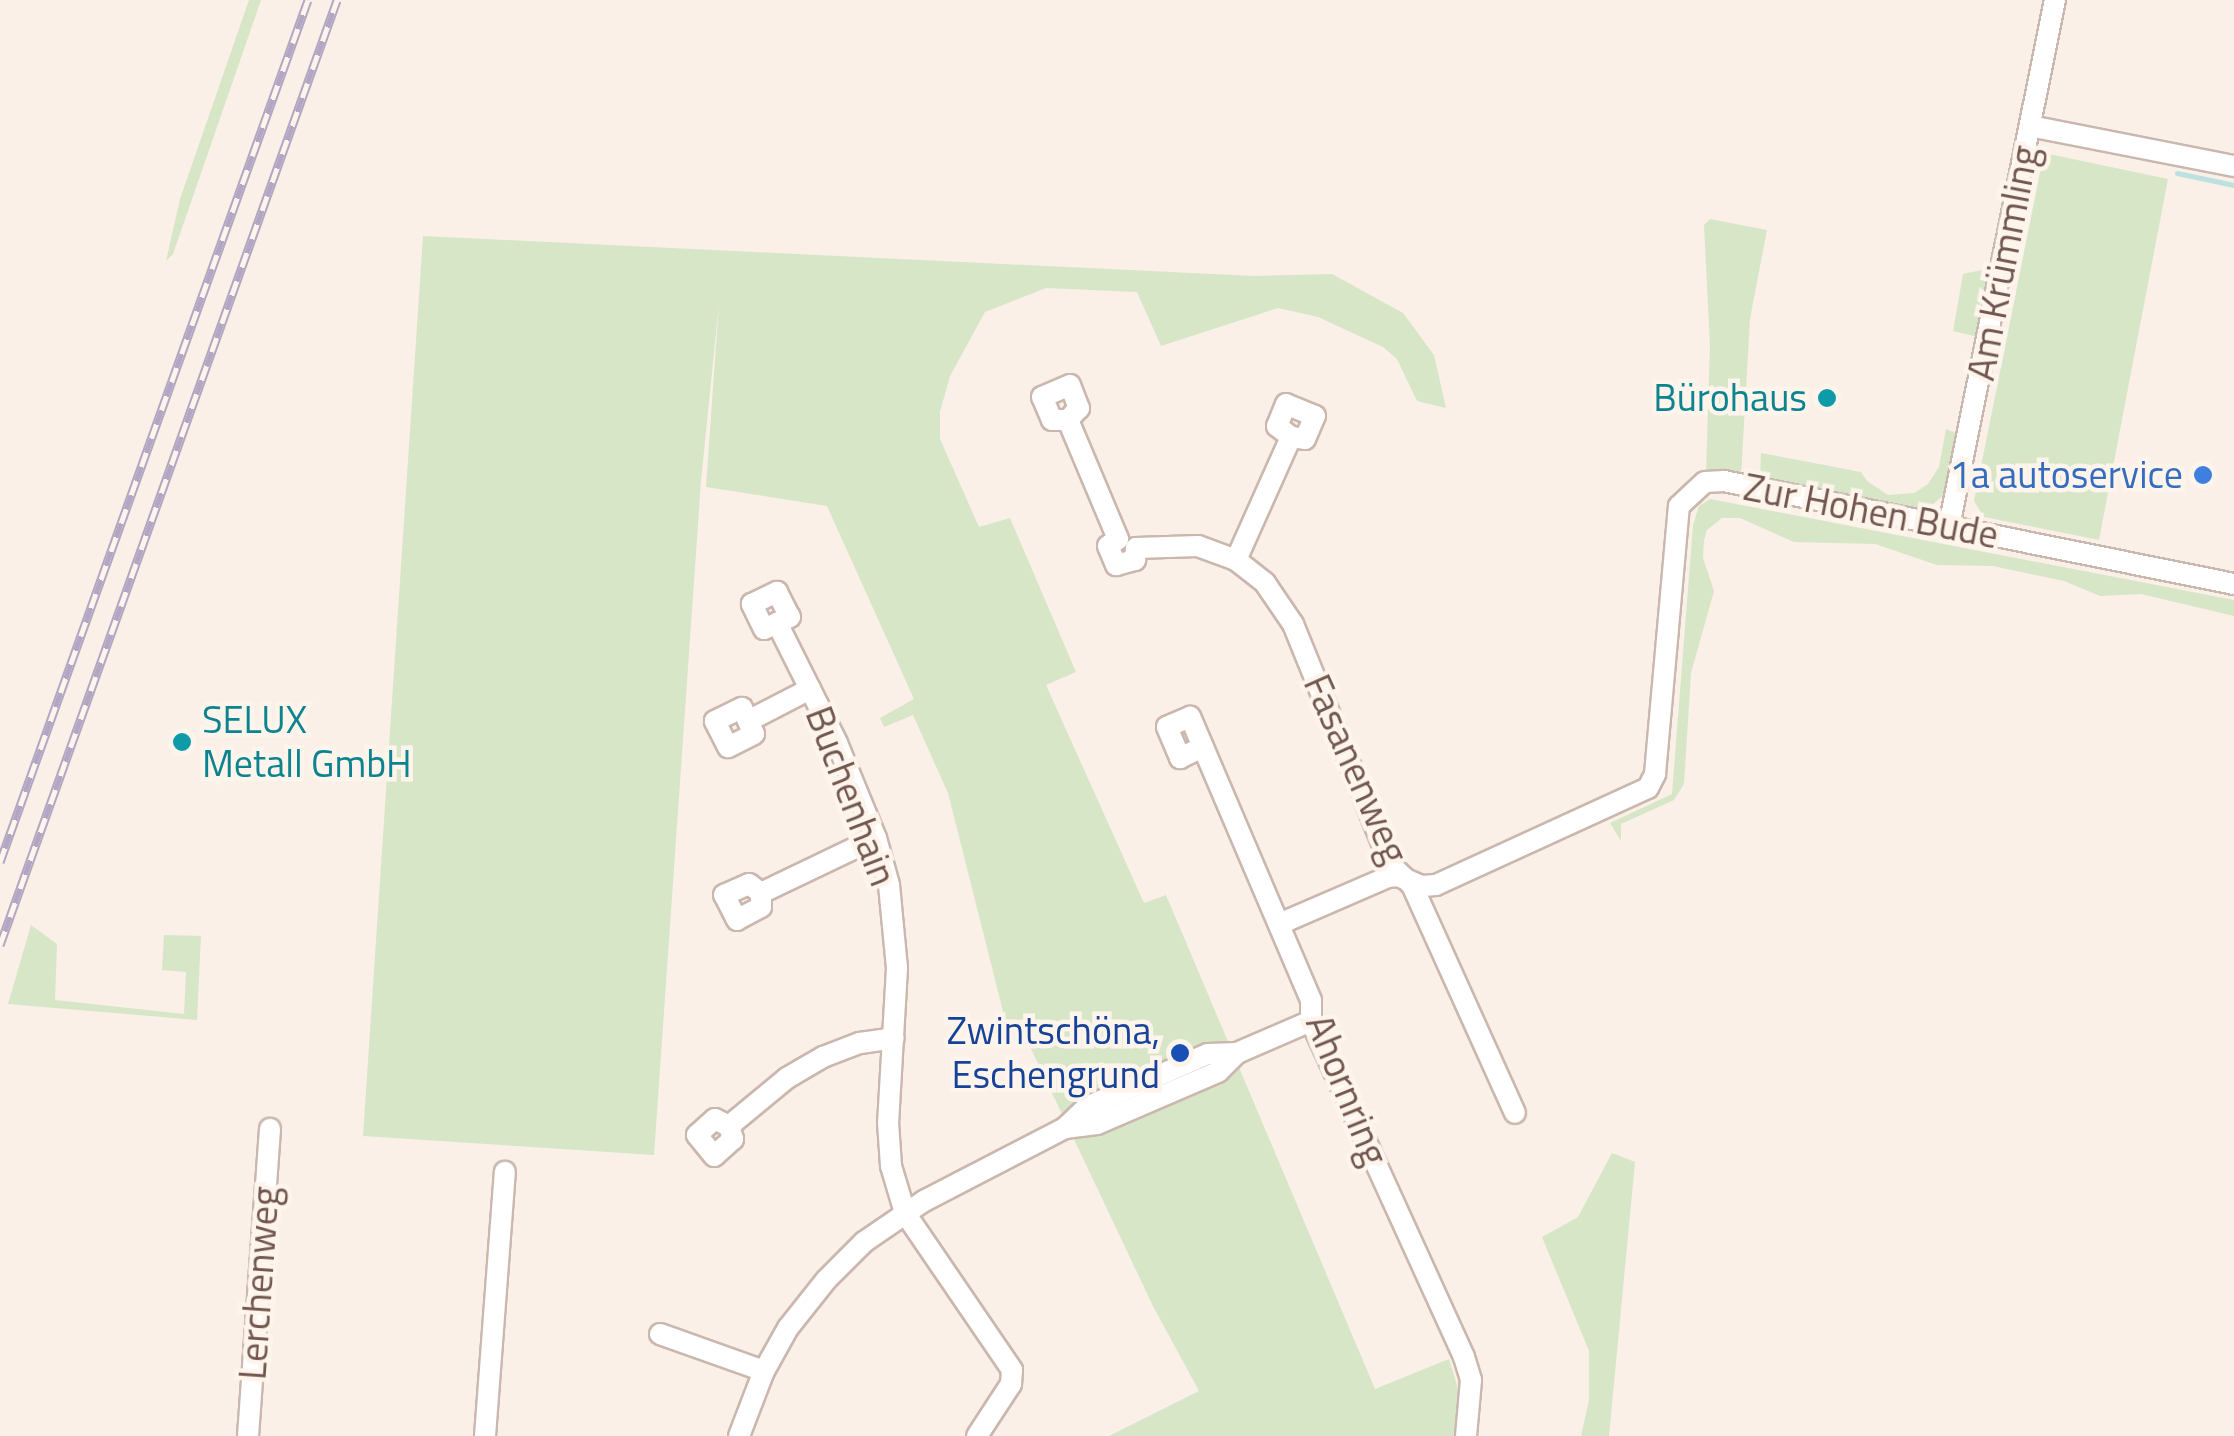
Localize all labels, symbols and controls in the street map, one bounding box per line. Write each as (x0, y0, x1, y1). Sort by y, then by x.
street label: Am Krümmling (1958, 142, 2048, 384)
place label: Bürohaus (1653, 375, 1807, 421)
marker: Bürohaus (1816, 387, 1838, 409)
place label: 1a autoservice (1950, 452, 2183, 498)
street label: Zur Hohen Bude (1740, 464, 2002, 558)
marker: 1a autoservice (2192, 464, 2214, 486)
street label: Fasanenweg (1294, 668, 1418, 870)
place label: SELUX Metall GmbH (202, 697, 412, 786)
street label: Buchenhain (796, 700, 906, 892)
marker: SELUX Metall GmbH (171, 731, 193, 753)
place label: Zwintschöna, Eschengrund (947, 1008, 1160, 1098)
street label: Ahornring (1296, 1008, 1398, 1172)
marker: Zwintschöna, Eschengrund (1169, 1042, 1191, 1064)
street label: Lerchenweg (229, 1185, 289, 1381)

